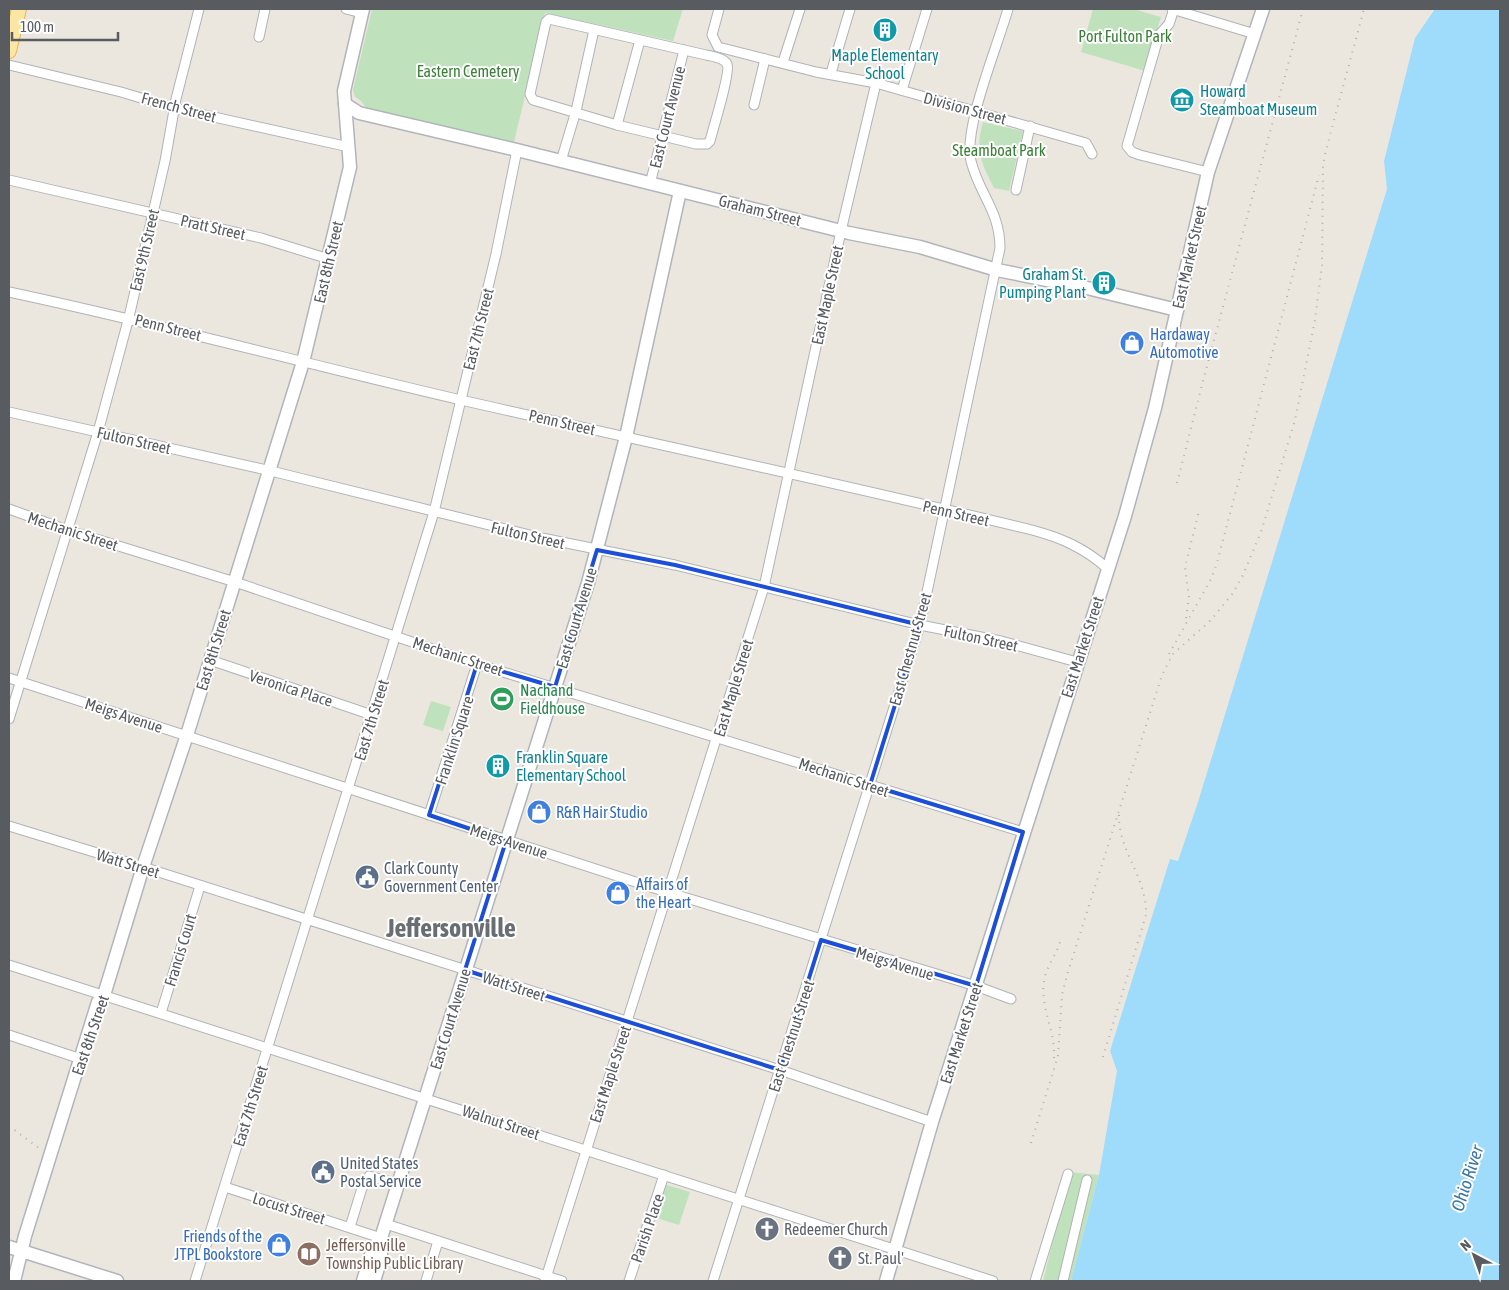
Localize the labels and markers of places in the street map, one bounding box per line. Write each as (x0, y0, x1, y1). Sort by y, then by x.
building icon: Maple Elementary School (872, 17, 898, 43)
place label: Maple Elementary School (831, 46, 939, 82)
place label: Howard Steamboat Museum (1200, 82, 1317, 118)
museum icon: Howard Steamboat Museum (1169, 87, 1195, 113)
place label: Graham St. Pumping Plant (999, 265, 1086, 302)
building icon: Graham St. Pumping Plant (1091, 270, 1117, 296)
place label: Hardaway Automotive (1150, 325, 1219, 361)
shop icon: Hardaway Automotive (1119, 330, 1145, 356)
place label: Nachand Fieldhouse (520, 681, 585, 717)
sports icon: Nachand Fieldhouse (489, 686, 515, 712)
place label: Franklin Square Elementary School (516, 748, 627, 785)
building icon: Franklin Square Elementary School (485, 753, 511, 779)
shop icon: R&R Hair Studio (526, 799, 552, 825)
place label: R&R Hair Studio (556, 803, 648, 821)
place label: Clark County Government Center (384, 859, 498, 895)
public building icon: Clark County Government Center (354, 864, 380, 890)
place label: Affairs of the Heart (636, 875, 691, 911)
shop icon: Affairs of the Heart (605, 880, 631, 906)
place label: United States Postal Service (340, 1154, 422, 1190)
public building icon: United States Postal Service (310, 1159, 336, 1185)
church icon: Redeemer Church (754, 1216, 780, 1242)
place label: Redeemer Church (784, 1220, 888, 1238)
place label: Friends of the JTPL Bookstore (174, 1227, 262, 1263)
shop icon: Friends of the JTPL Bookstore (266, 1232, 292, 1258)
place label: Jeffersonville Township Public Library (326, 1236, 464, 1273)
library icon: Jeffersonville Township Public Library (296, 1241, 322, 1267)
church icon: St. Paul' (827, 1245, 853, 1271)
place label: St. Paul' (858, 1249, 904, 1267)

